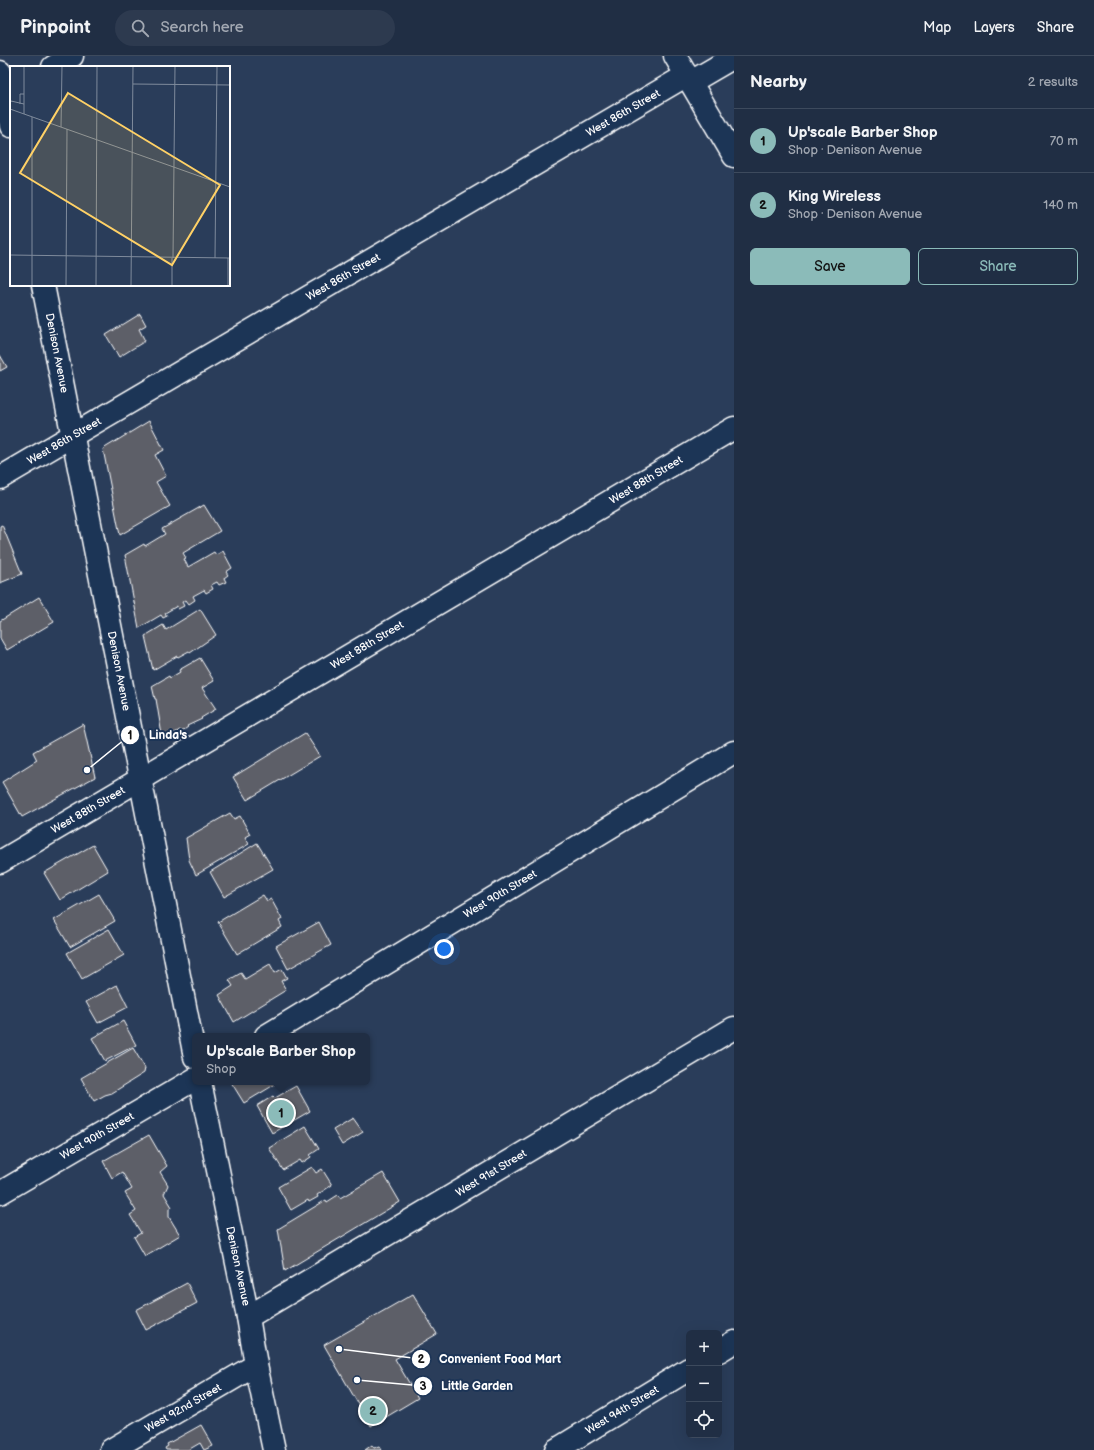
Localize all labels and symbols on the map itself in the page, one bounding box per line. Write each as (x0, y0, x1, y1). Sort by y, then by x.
inset map (10, 66, 230, 286)
street label: West 86th Street (584, 86, 663, 139)
street label: West 86th Street (304, 250, 383, 303)
street label: Denison Avenue (43, 312, 71, 394)
street label: West 86th Street (25, 414, 104, 467)
street label: West 88th Street (607, 453, 685, 507)
street label: West 88th Street (328, 618, 406, 672)
street label: Denison Avenue (105, 630, 133, 712)
callout: Linda's (120, 723, 195, 747)
text: 1 (127, 728, 133, 743)
text: Linda's (149, 728, 187, 743)
street label: West 88th Street (49, 783, 128, 836)
street label: West 90th Street (461, 867, 539, 921)
your location (434, 939, 454, 959)
pin: 1 (268, 1098, 294, 1128)
street label: West 90th Street (58, 1109, 137, 1162)
street label: West 91st Street (453, 1146, 529, 1199)
street label: Denison Avenue (223, 1225, 253, 1307)
callout: Convenient Food Mart (411, 1347, 569, 1371)
text: 2 (417, 1352, 425, 1367)
text: Convenient Food Mart (439, 1352, 561, 1367)
callout: Little Garden (413, 1374, 521, 1398)
text: 3 (419, 1379, 427, 1394)
text: Little Garden (441, 1379, 513, 1394)
street label: West 92nd Street (142, 1381, 224, 1435)
street label: West 94th Street (583, 1383, 662, 1437)
pin: 2 (360, 1396, 386, 1426)

